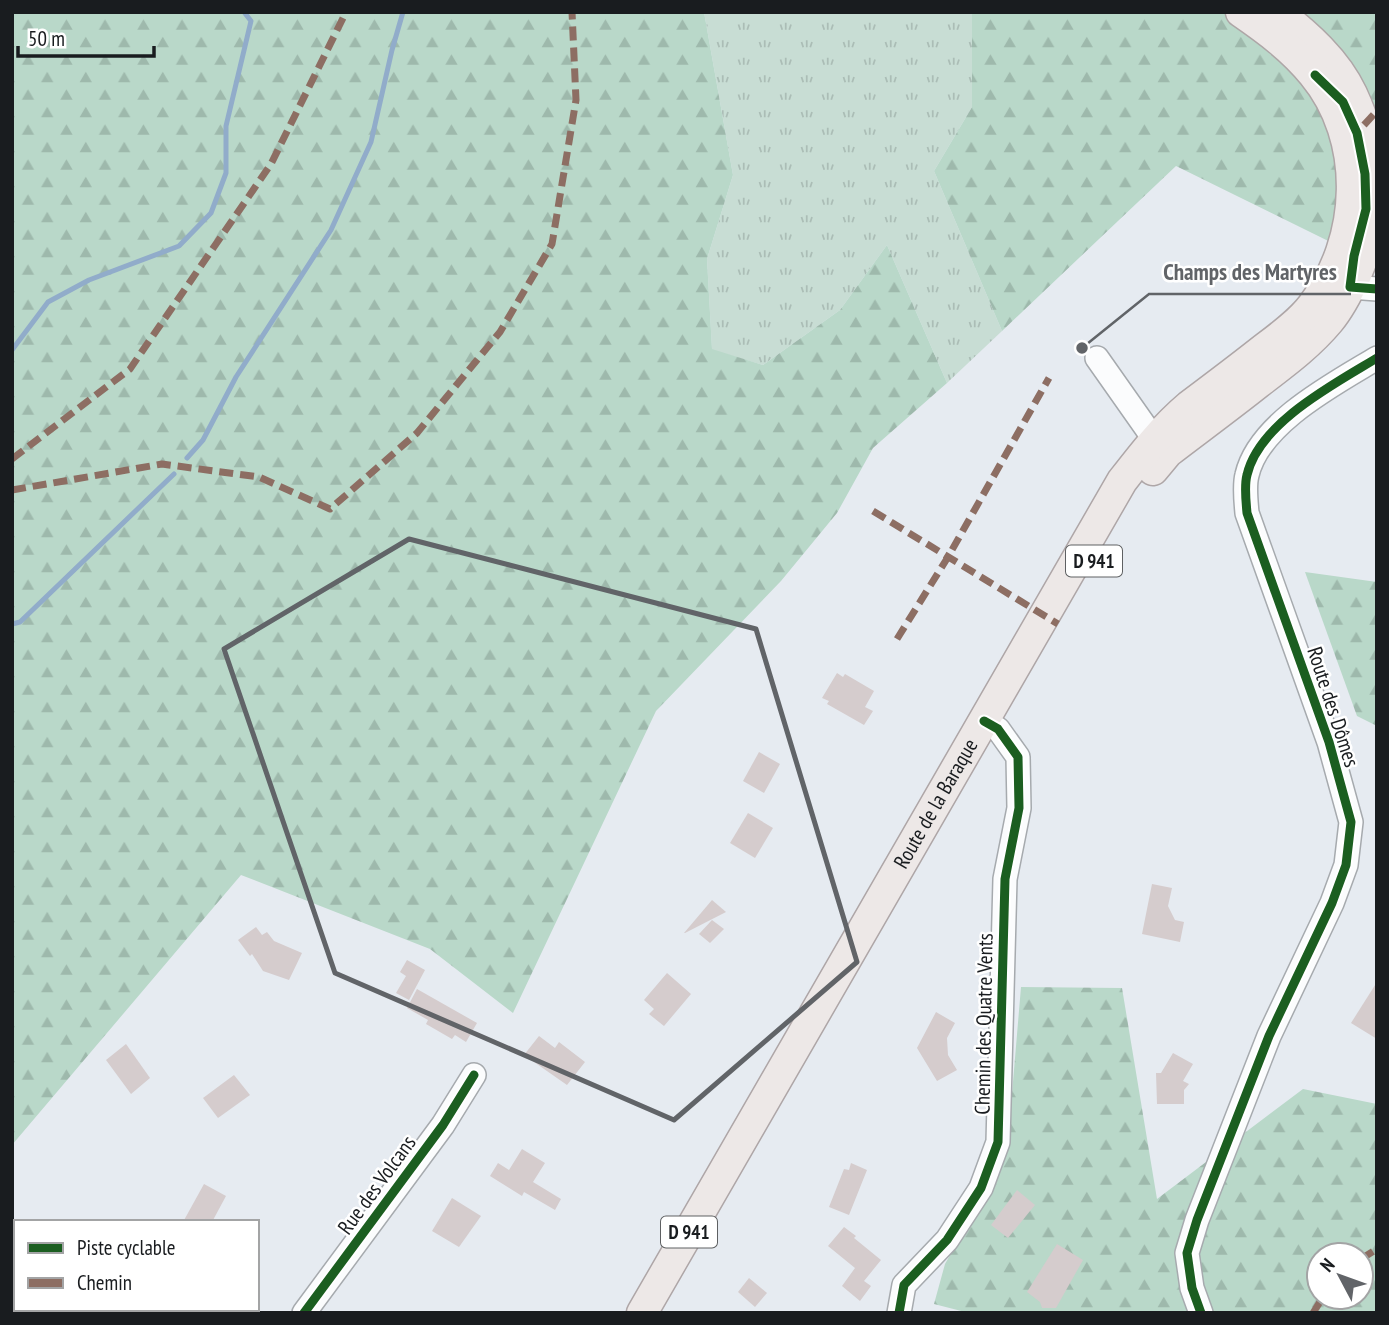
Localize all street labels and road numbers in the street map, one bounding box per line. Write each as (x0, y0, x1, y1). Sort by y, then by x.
road number: D 941 (1066, 546, 1122, 576)
street label: Route des Dômes (1301, 643, 1366, 770)
street label: Route de la Baraque (887, 734, 983, 873)
street label: Chemin des Quatre Vents (968, 933, 999, 1115)
street label: Rue des Volcans (332, 1130, 422, 1240)
road number: D 941 (661, 1216, 717, 1248)

